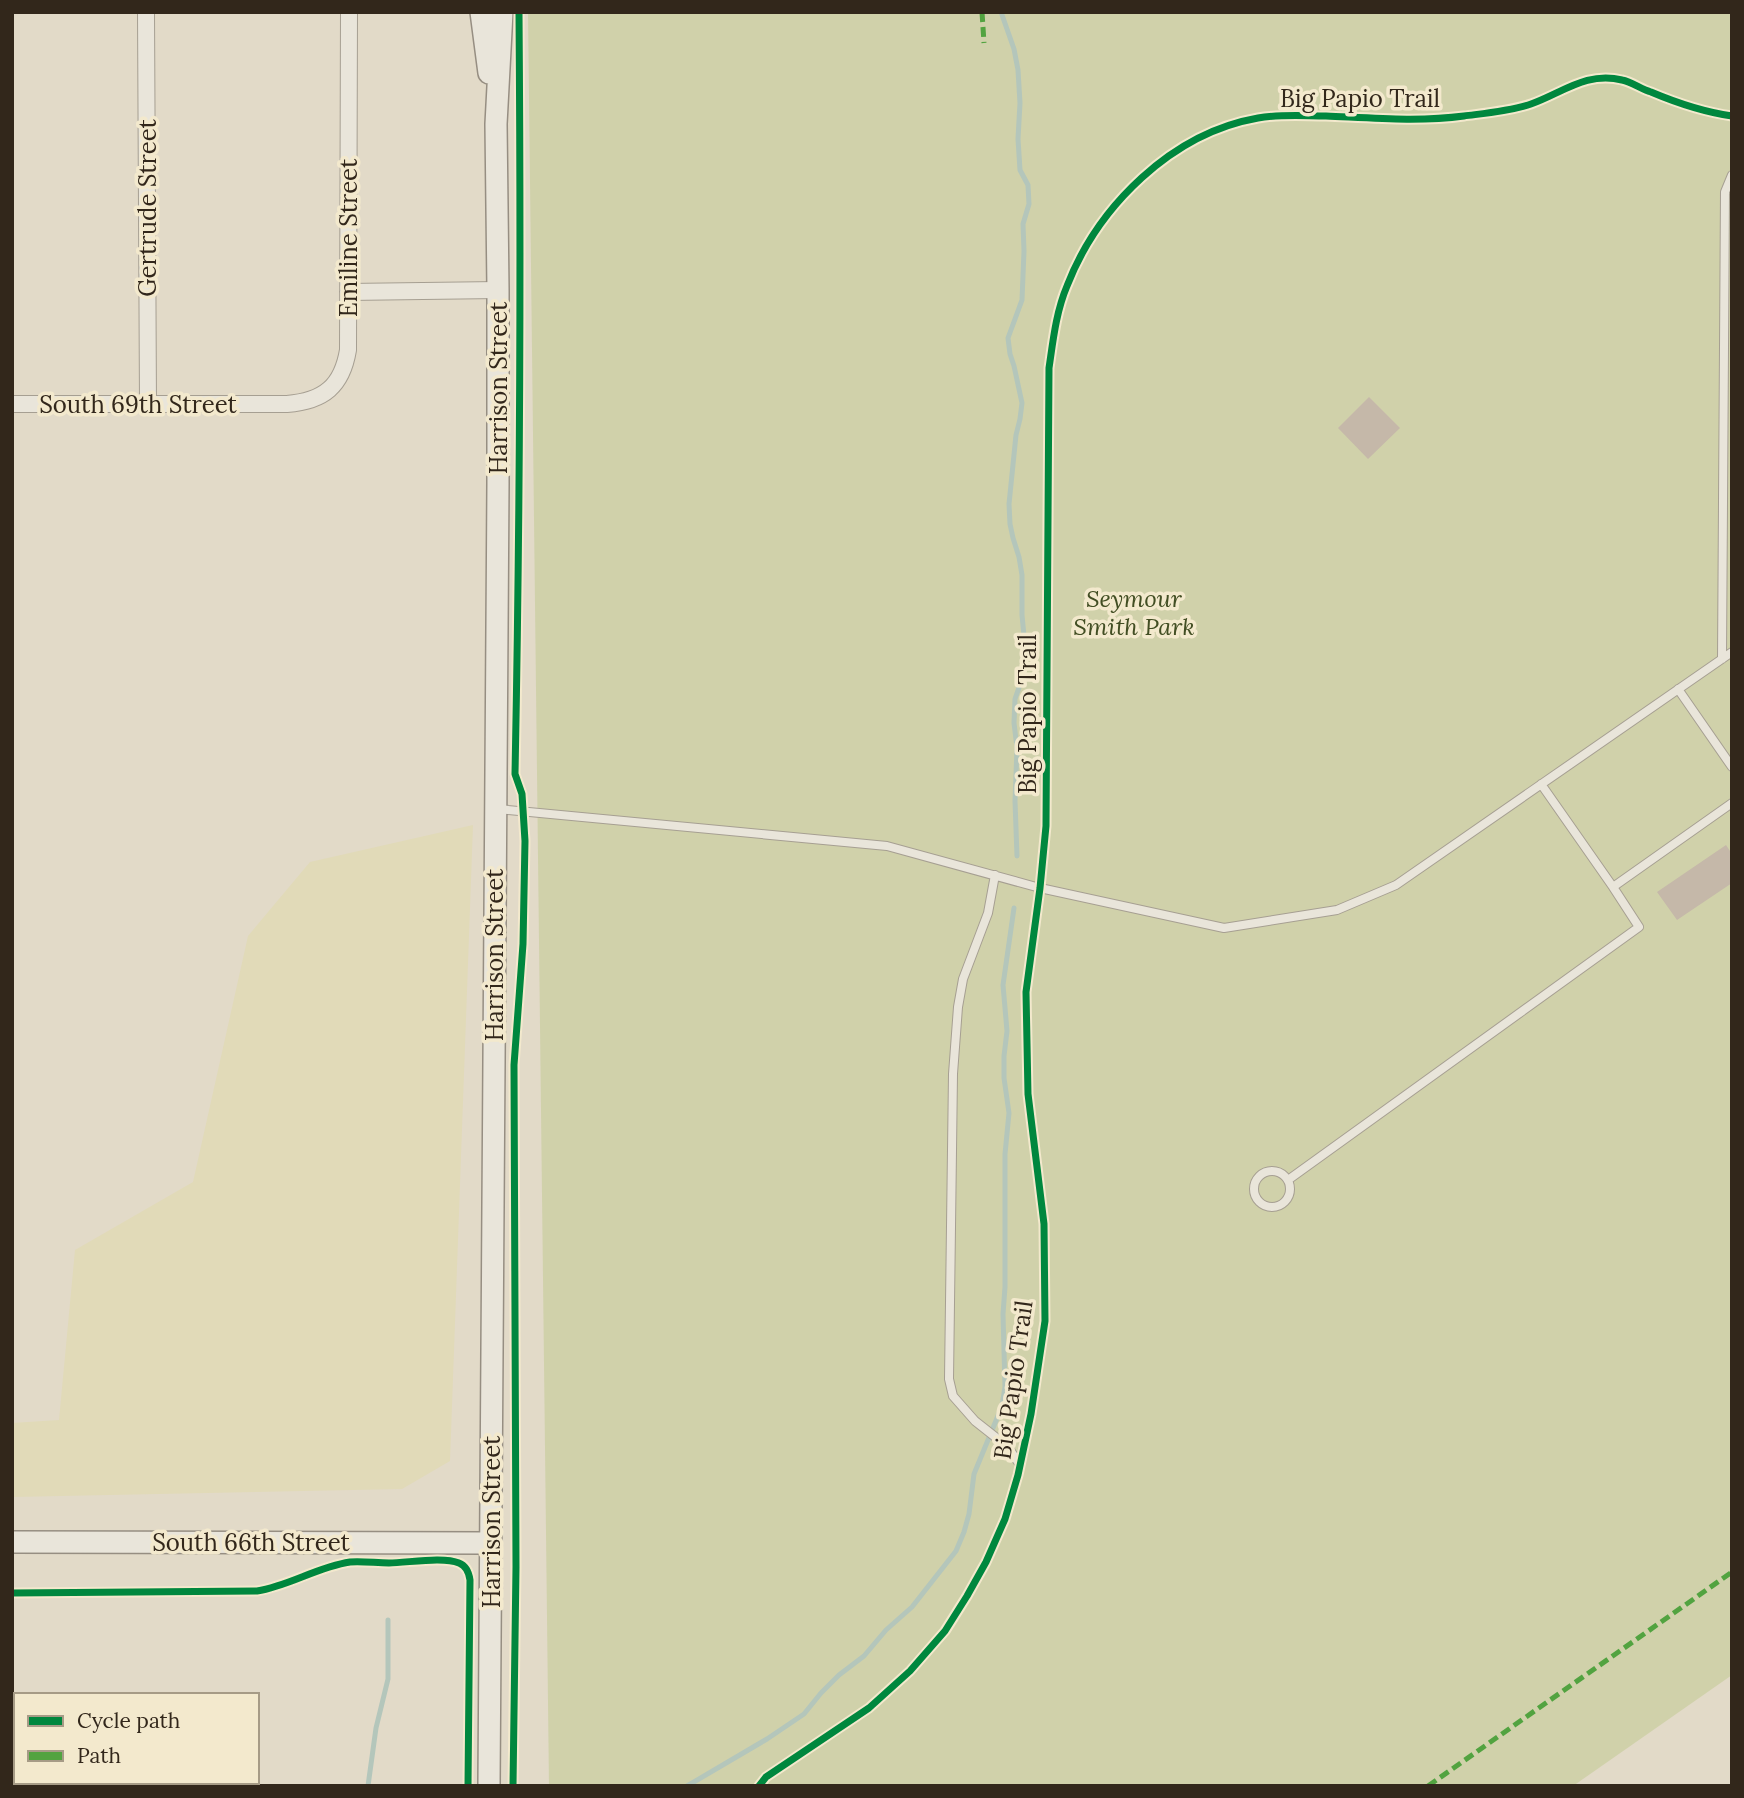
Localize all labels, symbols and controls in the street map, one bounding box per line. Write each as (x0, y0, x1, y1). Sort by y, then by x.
street label: Big Papio Trail (1280, 83, 1440, 114)
street label: Gertrude Street (132, 119, 163, 297)
street label: Emiline Street (333, 158, 364, 317)
street label: Harrison Street (483, 301, 514, 474)
street label: South 69th Street (39, 389, 238, 420)
park label: Seymour Smith Park (1073, 583, 1195, 642)
street label: Big Papio Trail (1012, 634, 1043, 794)
street label: Harrison Street (479, 868, 510, 1041)
street label: Big Papio Trail (987, 1299, 1039, 1461)
street label: Harrison Street (476, 1435, 507, 1608)
street label: South 66th Street (152, 1527, 351, 1558)
legend (14, 1693, 259, 1784)
text: Cycle path (77, 1707, 180, 1734)
text: Path (77, 1742, 121, 1769)

